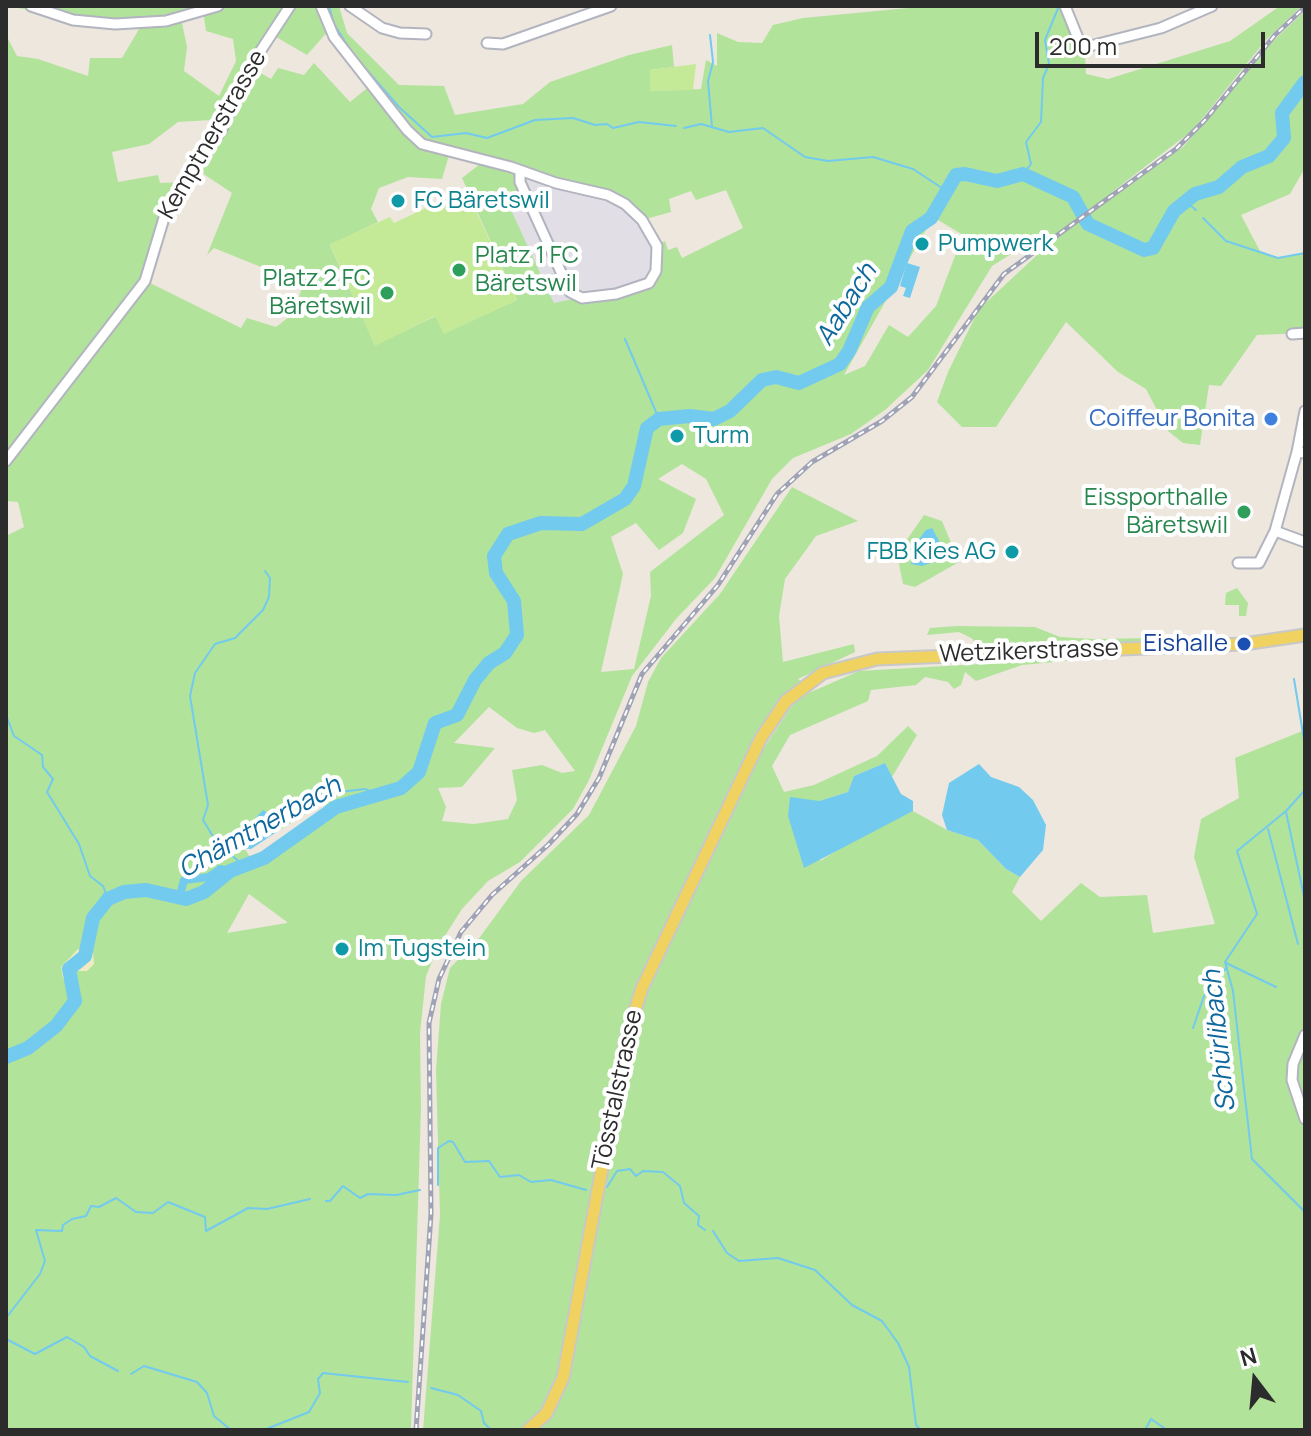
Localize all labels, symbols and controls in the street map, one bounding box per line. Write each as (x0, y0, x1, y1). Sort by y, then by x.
scale bar (1039, 16, 1269, 66)
text: 200 m (1049, 29, 1117, 62)
street label: Kemptnerstrasse (153, 45, 273, 225)
place label: FC Bäretswil (414, 187, 550, 215)
marker: FC Bäretswil (389, 192, 407, 210)
place label: Pumpwerk (938, 230, 1053, 258)
marker: Pumpwerk (913, 235, 931, 253)
place label: Platz 1 FC Bäretswil (475, 242, 579, 298)
water label: Aabach (810, 258, 884, 352)
marker: Platz 1 FC Bäretswil (450, 261, 468, 279)
place label: Platz 2 FC Bäretswil (263, 265, 371, 321)
marker: Platz 2 FC Bäretswil (378, 284, 396, 302)
place label: Coiffeur Bonita (1089, 405, 1255, 433)
marker: Coiffeur Bonita (1262, 410, 1280, 428)
place label: Turm (693, 422, 749, 450)
marker: Turm (668, 427, 686, 445)
place label: Eissporthalle Bäretswil (1084, 484, 1228, 540)
marker: Eissporthalle Bäretswil (1235, 503, 1253, 521)
place label: FBB Kies AG (867, 538, 996, 566)
marker: FBB Kies AG (1003, 543, 1021, 561)
place label: Eishalle (1143, 630, 1228, 658)
street label: Wetzikerstrasse (939, 634, 1119, 670)
marker: Eishalle (1235, 635, 1253, 653)
water label: Chämtnerbach (173, 771, 347, 885)
place label: Im Tugstein (358, 935, 486, 963)
marker: Im Tugstein (333, 940, 351, 958)
water label: Schürlibach (1197, 969, 1243, 1113)
street label: Tösstalstrasse (587, 1007, 649, 1173)
north arrow (1215, 1340, 1295, 1420)
text: N (1237, 1340, 1260, 1374)

